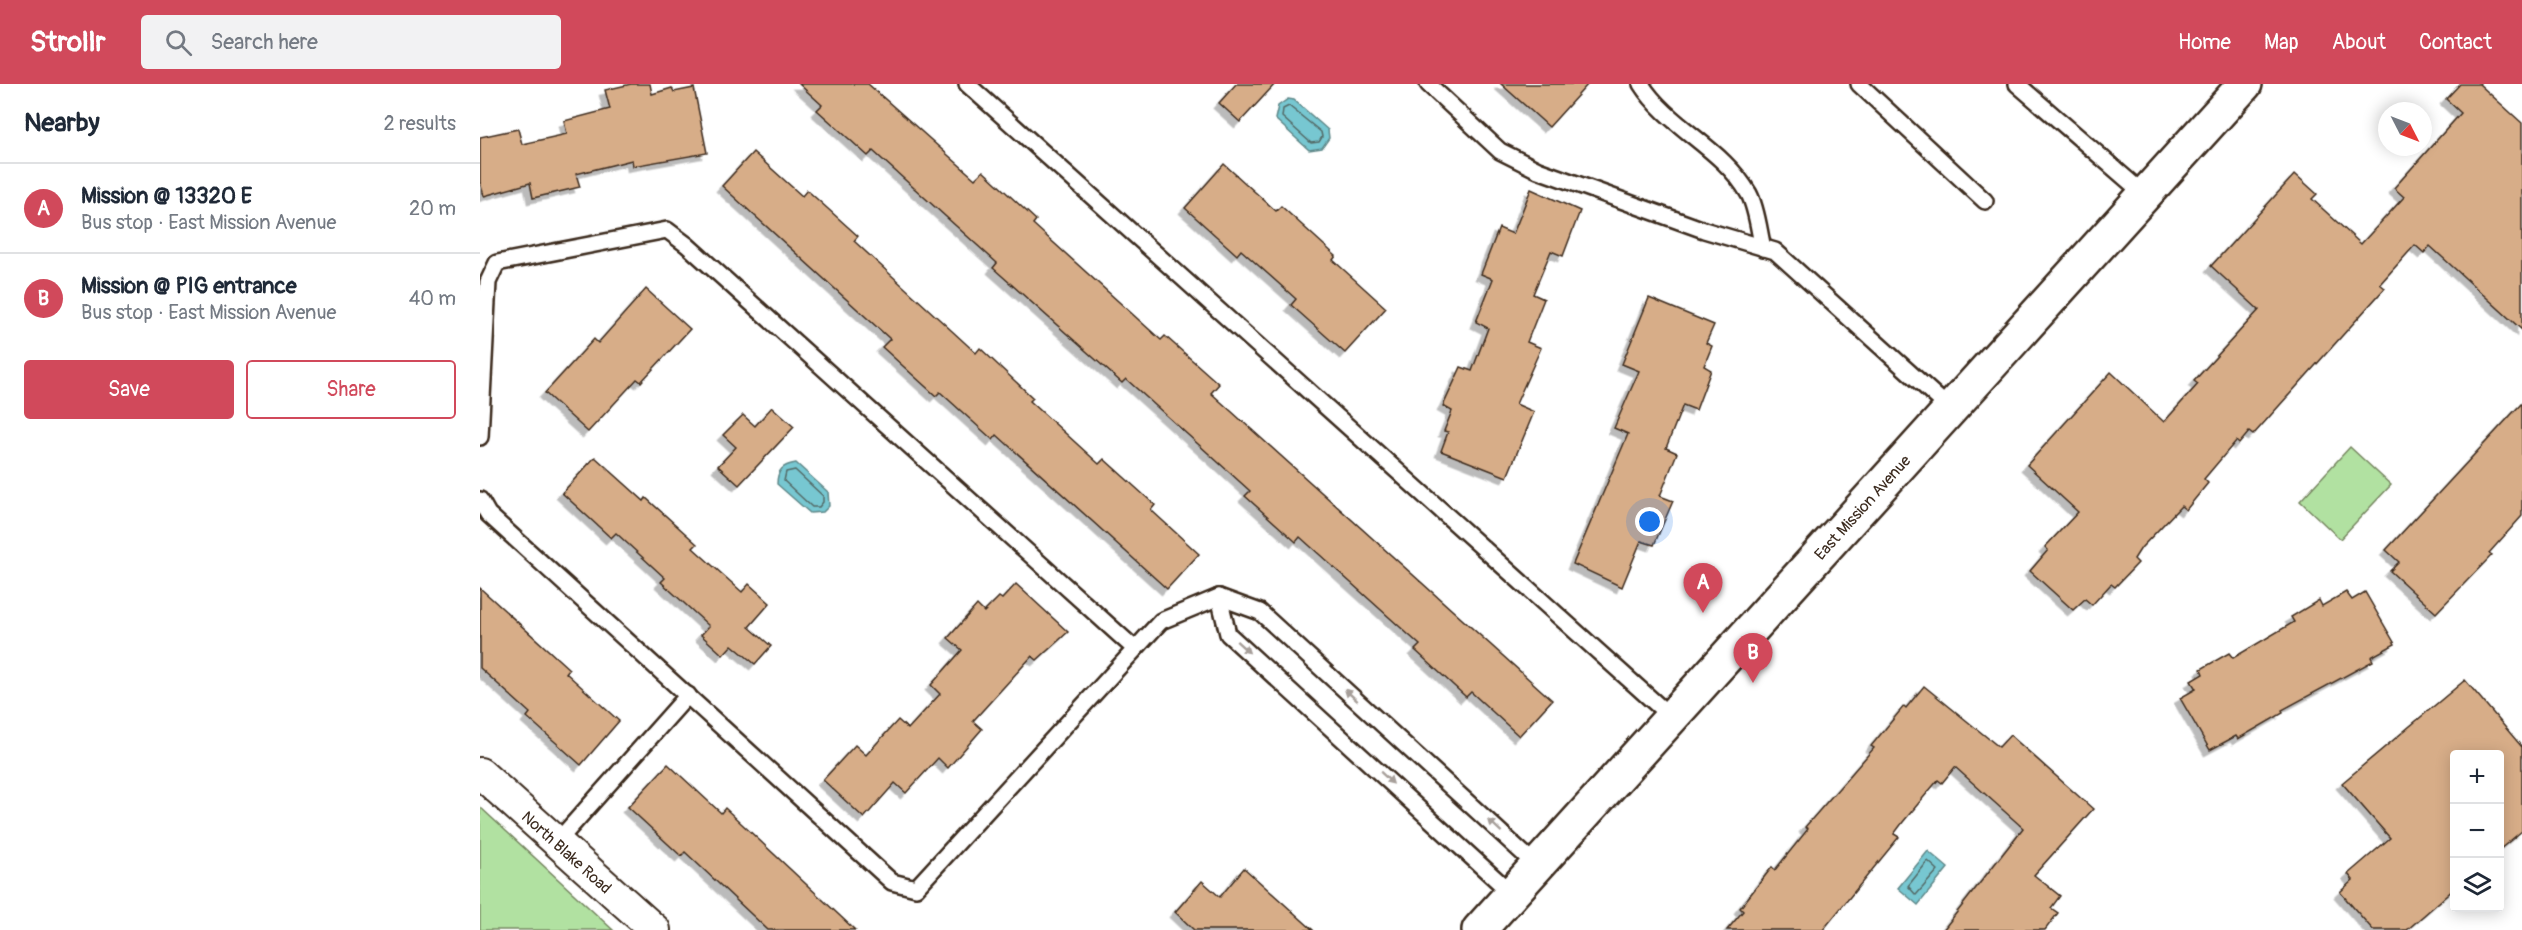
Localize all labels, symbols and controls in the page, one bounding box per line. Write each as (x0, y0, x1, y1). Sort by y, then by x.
search box (141, 15, 561, 69)
text: Strollr (30, 25, 105, 60)
icon: search (162, 26, 195, 59)
text: Search here (210, 28, 318, 56)
text: Home (2178, 29, 2231, 56)
text: Map (2264, 29, 2299, 56)
text: About (2332, 29, 2386, 56)
text: Contact (2419, 29, 2492, 56)
north arrow (2378, 102, 2432, 156)
text: Nearby (24, 107, 100, 139)
text: 2 results (384, 111, 456, 136)
text: Mission @ 13320 E (81, 182, 252, 210)
text: A (37, 196, 50, 221)
text: 20 m (409, 196, 456, 221)
text: Bus stop · East Mission Avenue (81, 210, 336, 235)
text: Mission @ PIG entrance (81, 272, 297, 300)
text: B (38, 286, 49, 311)
text: 40 m (409, 286, 456, 311)
text: Bus stop · East Mission Avenue (81, 300, 336, 325)
button: Save (24, 360, 234, 419)
button: Share (246, 360, 456, 419)
street label: East Mission Avenue (1810, 451, 1915, 564)
your location (1635, 507, 1664, 536)
pin: A (1684, 564, 1722, 613)
pin: B (1734, 634, 1772, 683)
one-way arrow (1235, 640, 1250, 653)
one-way arrow (1344, 688, 1358, 702)
map controls (2450, 750, 2504, 912)
button: + (2450, 750, 2504, 804)
one-way arrow (1380, 771, 1394, 785)
button: − (2450, 804, 2504, 858)
street label: North Blake Road (517, 807, 615, 898)
one-way arrow (1487, 819, 1502, 833)
button: layers (2450, 858, 2504, 912)

